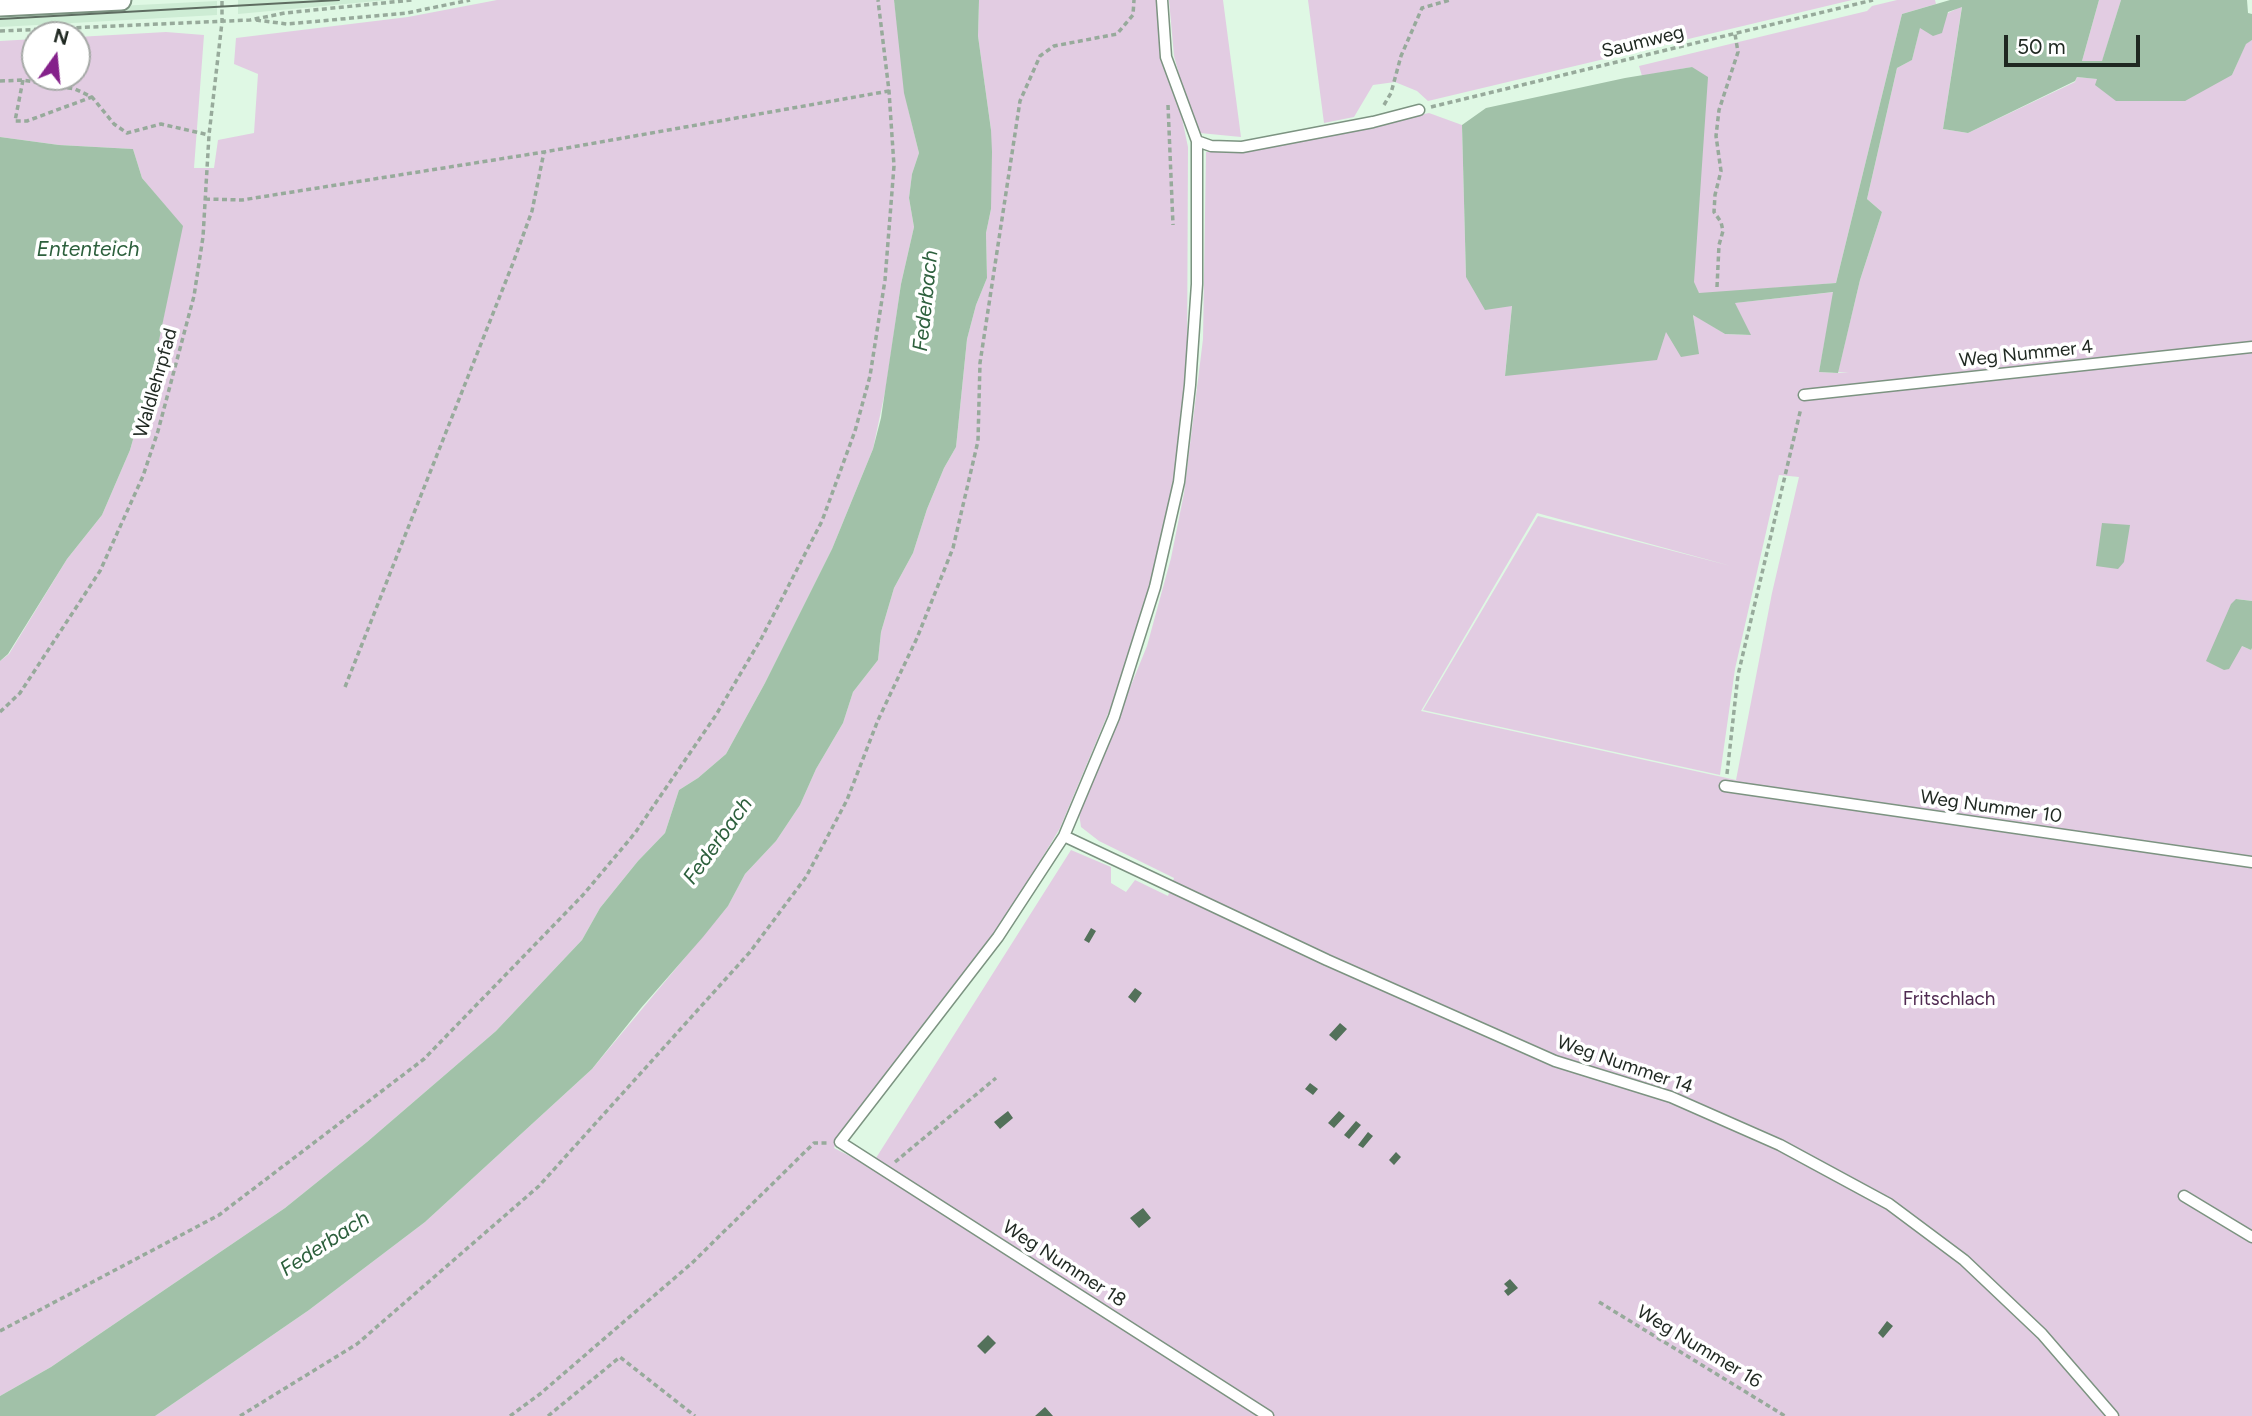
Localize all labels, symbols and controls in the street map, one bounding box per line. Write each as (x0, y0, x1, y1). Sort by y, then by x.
north arrow (21, 21, 91, 91)
street label: Saumweg (1599, 21, 1687, 63)
scale bar (2007, 21, 2144, 65)
text: N (51, 24, 71, 50)
text: 50 m (2017, 34, 2066, 59)
water label: Ententeich (36, 237, 140, 263)
water label: Federbach (908, 249, 944, 353)
street label: Waldlehrpfad (129, 326, 183, 440)
street label: Weg Nummer 4 (1958, 336, 2094, 372)
street label: Weg Nummer 10 (1919, 786, 2063, 828)
water label: Federbach (678, 793, 758, 889)
park label: Fritschlach (1903, 988, 1995, 1010)
street label: Weg Nummer 14 (1554, 1031, 1696, 1099)
water label: Federbach (276, 1206, 374, 1282)
street label: Weg Nummer 18 (998, 1216, 1130, 1312)
street label: Weg Nummer 16 (1633, 1301, 1765, 1393)

